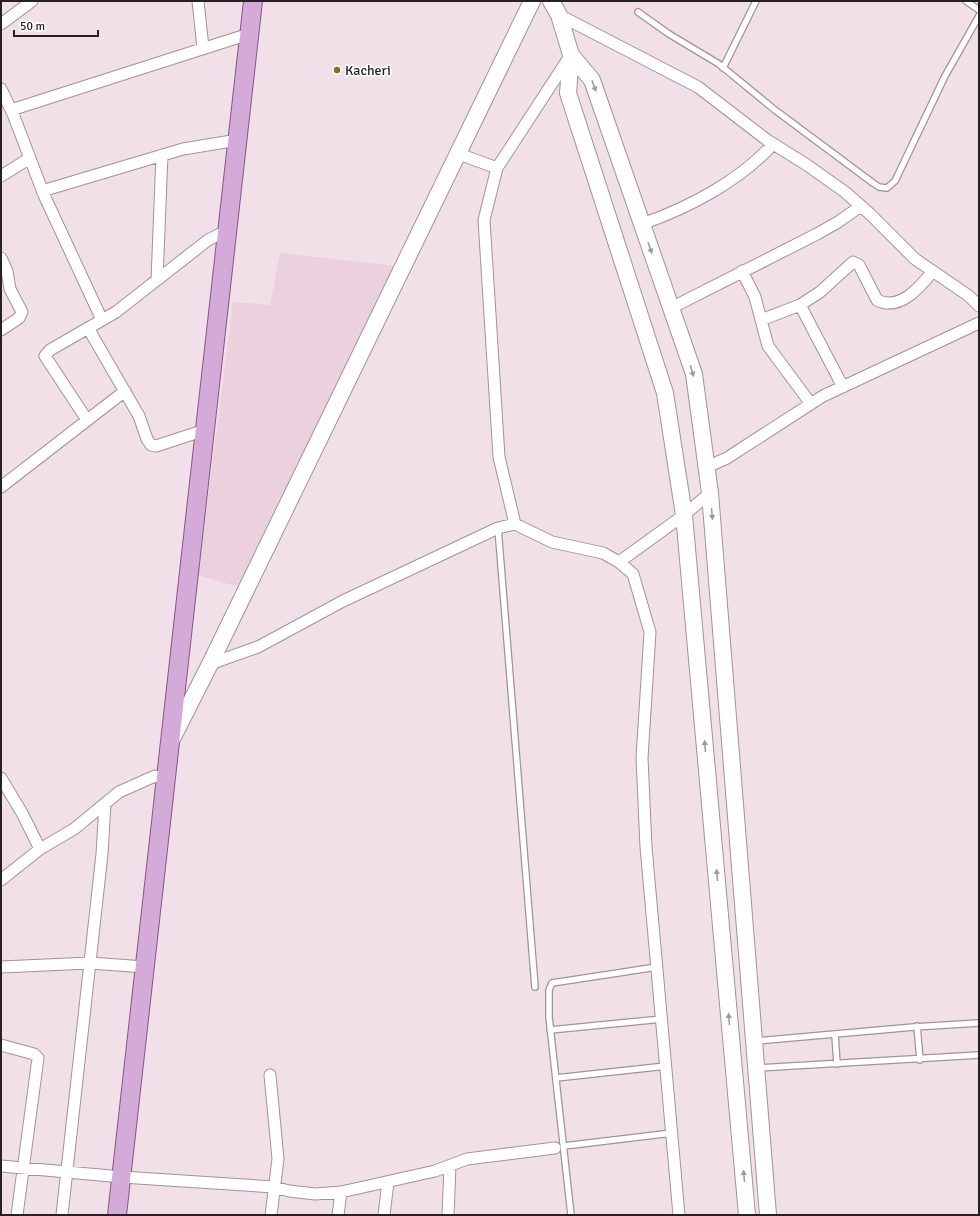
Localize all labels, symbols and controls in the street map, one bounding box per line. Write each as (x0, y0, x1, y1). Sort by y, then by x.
scale bar (14, 12, 98, 38)
text: 50 m (20, 19, 45, 34)
place label: Kacheri (345, 62, 391, 79)
marker: Kacheri (332, 65, 342, 75)
one-way arrow (592, 80, 598, 92)
one-way arrow (648, 243, 654, 255)
one-way arrow (689, 365, 695, 377)
one-way arrow (709, 508, 715, 520)
one-way arrow (702, 740, 708, 752)
one-way arrow (713, 869, 720, 881)
one-way arrow (726, 1013, 733, 1025)
one-way arrow (740, 1170, 747, 1182)

